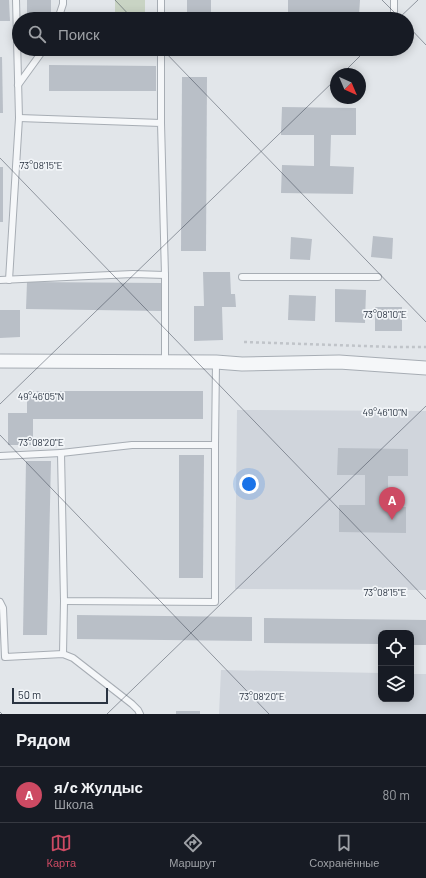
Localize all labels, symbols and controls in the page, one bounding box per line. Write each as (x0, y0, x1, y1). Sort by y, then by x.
search box (12, 12, 414, 56)
icon: search (26, 23, 48, 45)
text: Поиск (58, 25, 100, 43)
north arrow (330, 68, 366, 104)
text: 73°08'15"E (19, 159, 63, 171)
text: 73°08'10"E (363, 308, 407, 320)
text: 49°46'05"N (18, 390, 64, 402)
text: 49°46'10"N (362, 406, 408, 418)
text: 73°08'20"E (18, 436, 64, 448)
your location (239, 474, 259, 494)
pin: A (379, 487, 405, 520)
text: 73°08'15"E (363, 586, 407, 598)
map controls (378, 630, 414, 702)
button: locate (378, 630, 414, 666)
button: layers (378, 666, 414, 702)
scale bar (12, 686, 108, 705)
text: 50 m (18, 688, 41, 701)
text: 73°08'20"E (239, 690, 285, 702)
text: Рядом (16, 729, 71, 749)
text: я/c Жулдыс (54, 778, 143, 796)
text: A (25, 787, 33, 803)
text: 80 m (383, 787, 410, 803)
text: Школа (54, 796, 94, 812)
tab: Карта (47, 832, 76, 869)
tab: Маршрут (169, 832, 216, 869)
tab: Сохранённые (309, 832, 379, 869)

